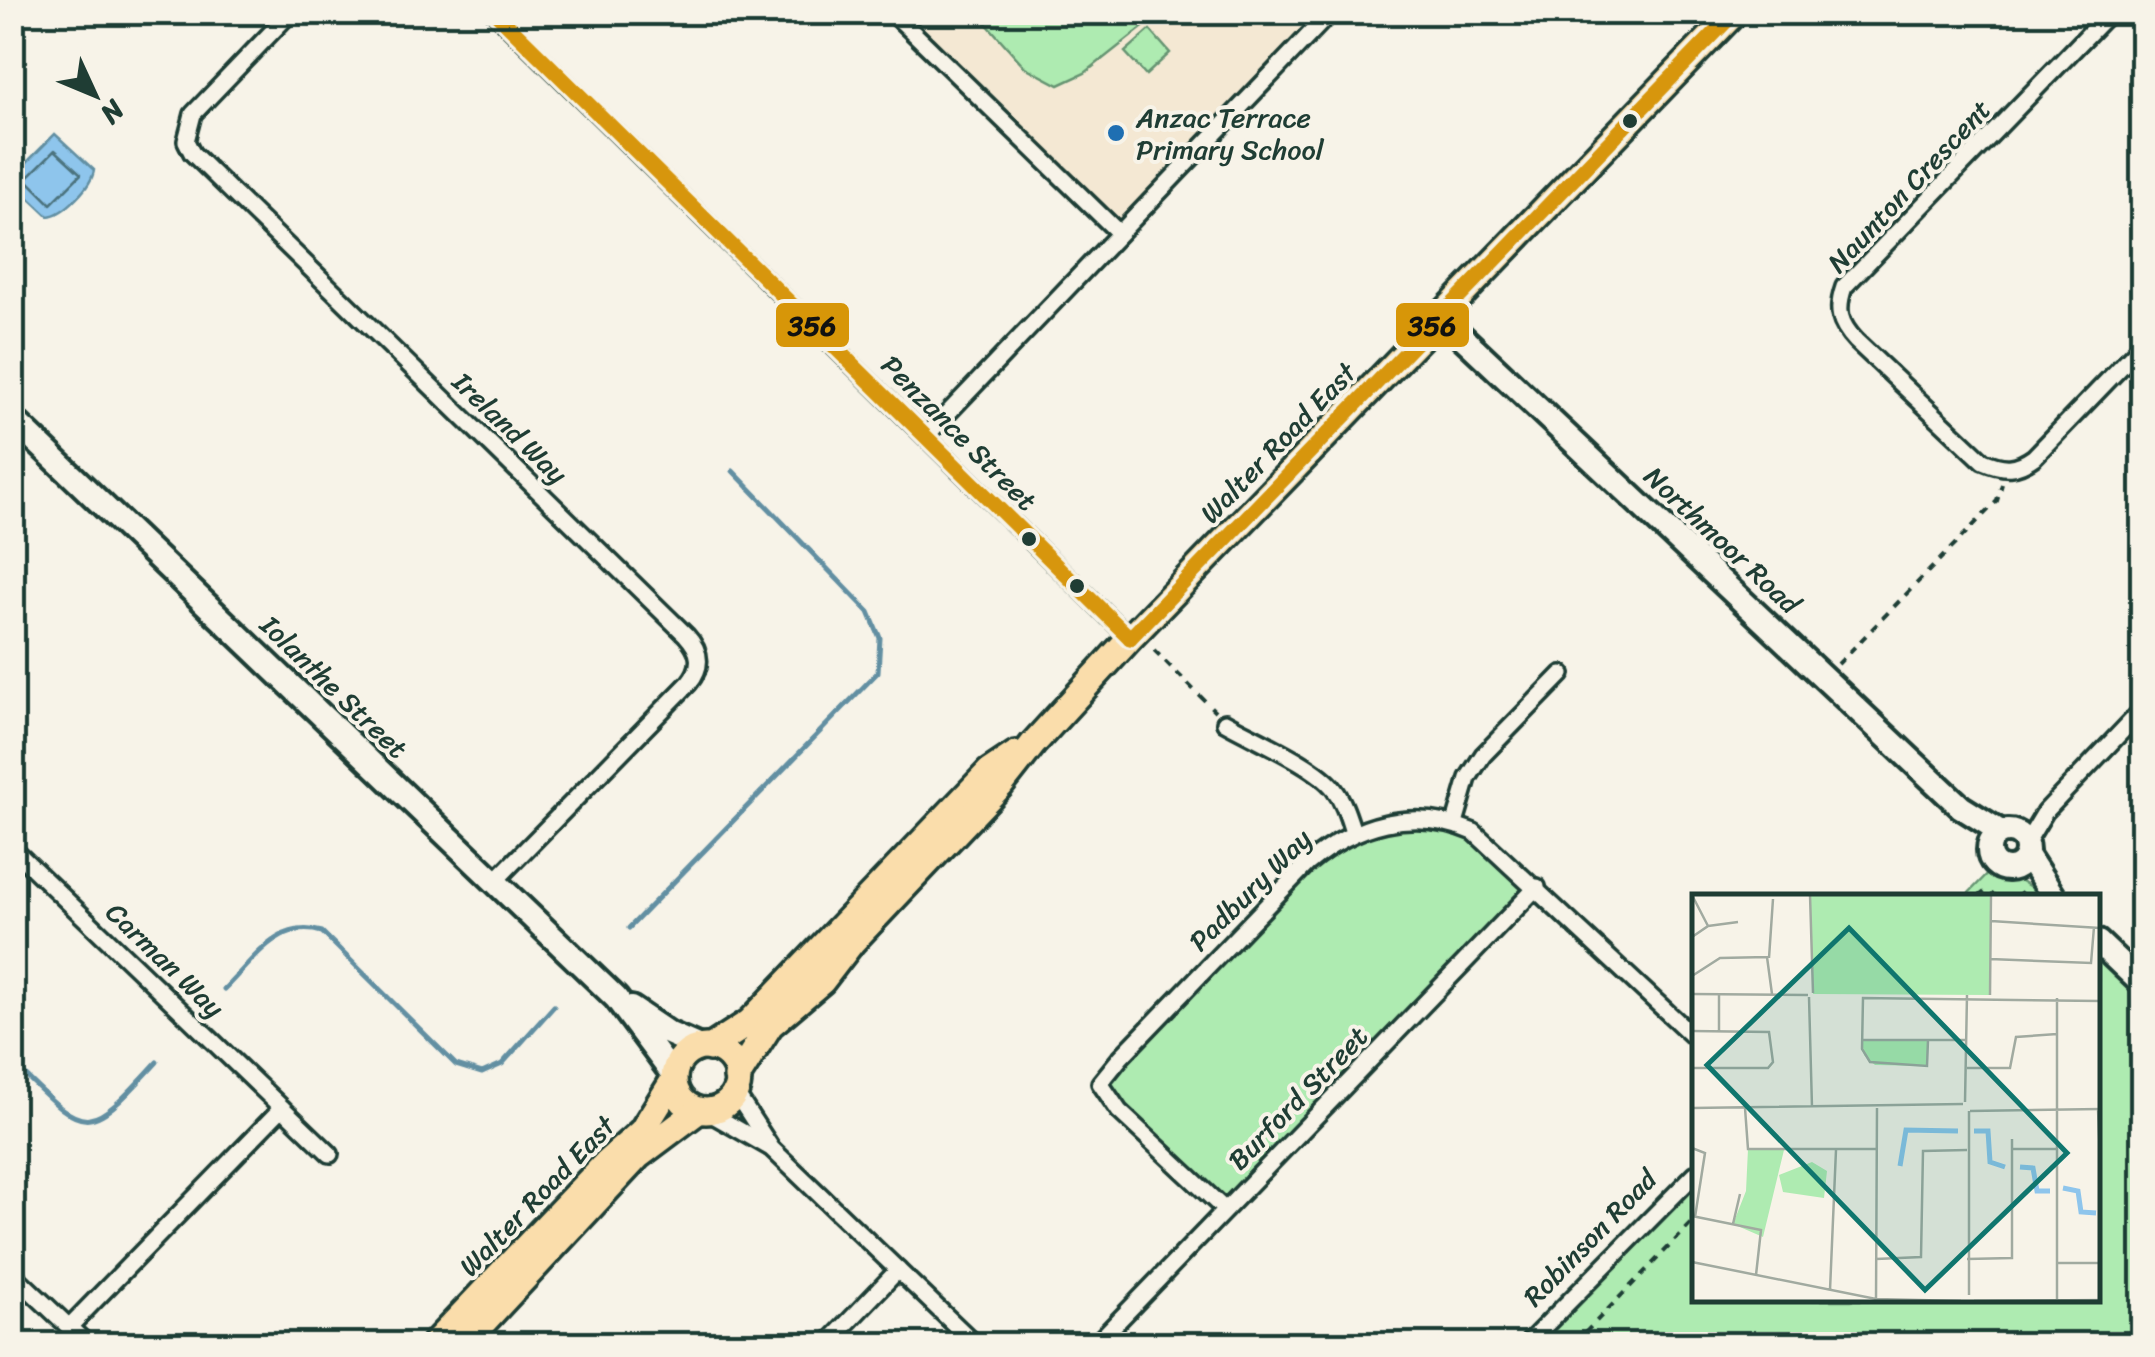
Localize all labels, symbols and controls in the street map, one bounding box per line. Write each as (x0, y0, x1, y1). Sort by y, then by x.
north arrow (45, 45, 145, 145)
text: N (88, 87, 138, 136)
street label: Naunton Crescent (1815, 87, 2003, 285)
place label: Anzac Terrace Primary School (1135, 93, 1325, 174)
unlabelled marker (1620, 111, 1640, 131)
marker: Anzac Terrace Primary School (1105, 122, 1127, 144)
line badge: 356 (774, 301, 851, 349)
text: 356 (787, 301, 836, 350)
line badge: 356 (1394, 301, 1471, 349)
text: 356 (1407, 301, 1456, 350)
street label: Penzance Street (869, 343, 1049, 523)
street label: Walter Road East (1188, 349, 1370, 535)
street label: Ireland Way (440, 359, 580, 497)
street label: Northmoor Road (1632, 454, 1814, 628)
unlabelled marker (1019, 529, 1039, 549)
unlabelled marker (1067, 576, 1087, 596)
street label: Iolanthe Street (247, 602, 420, 771)
street label: Padbury Way (1176, 816, 1324, 964)
street label: Carman Way (94, 890, 237, 1030)
inset map (1692, 894, 2100, 1302)
street label: Burford Street (1216, 1014, 1380, 1182)
street label: Walter Road East (447, 1102, 629, 1288)
street label: Robinson Road (1511, 1156, 1671, 1319)

